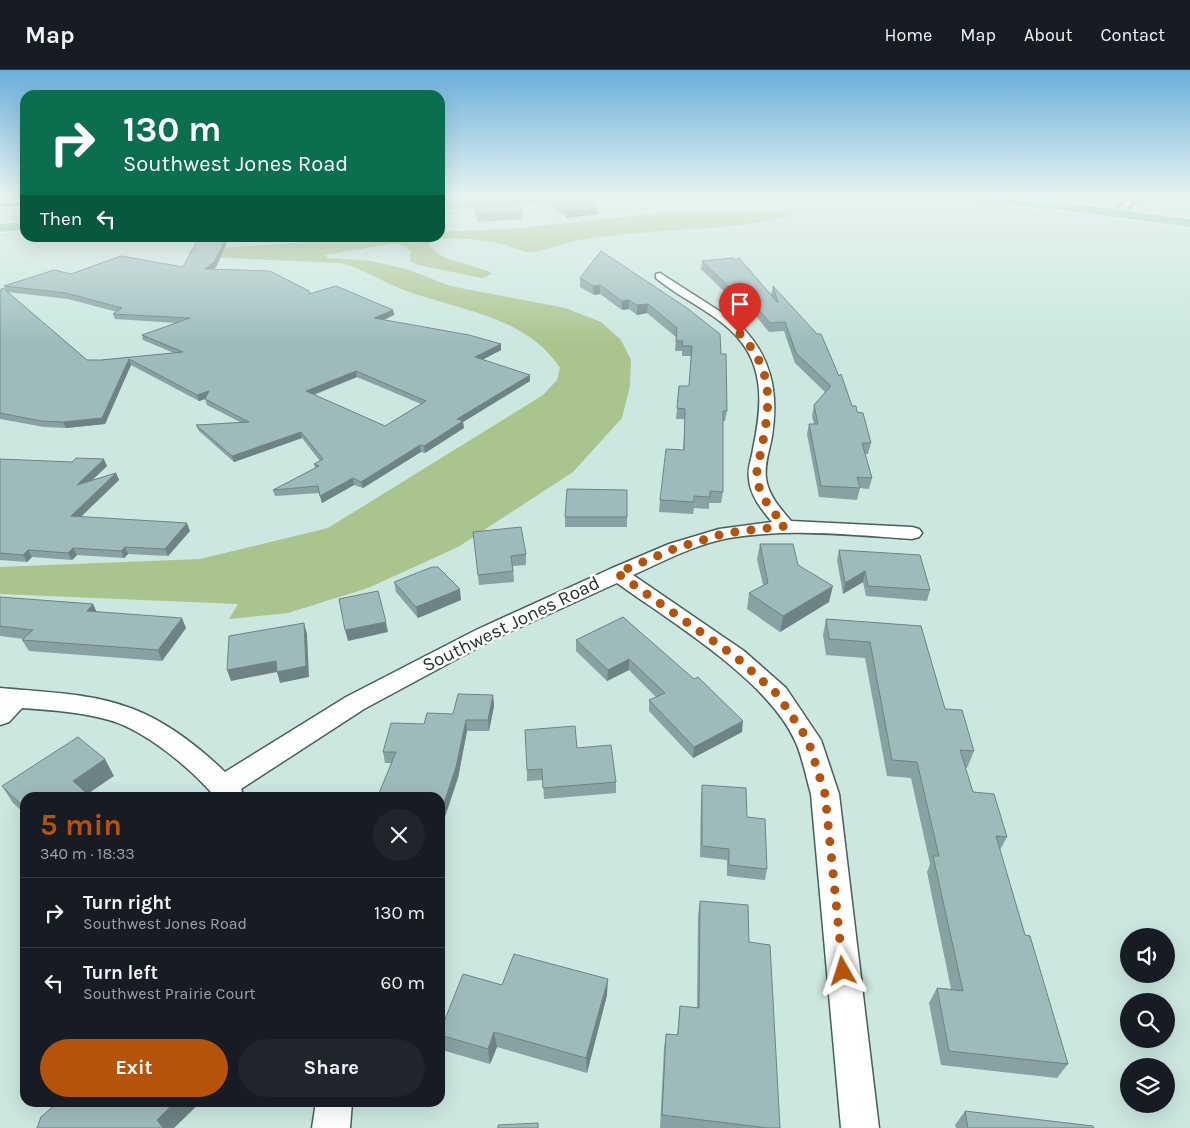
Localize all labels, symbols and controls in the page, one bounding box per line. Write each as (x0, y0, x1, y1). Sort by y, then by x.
text: Map (25, 21, 75, 49)
text: Home (884, 24, 932, 46)
text: Map (960, 24, 996, 46)
text: About (1024, 24, 1073, 46)
text: Contact (1101, 24, 1165, 46)
text: 130 m (123, 109, 221, 150)
icon: right (40, 110, 105, 175)
text: Southwest Jones Road (123, 151, 348, 177)
icon: left (92, 205, 120, 233)
text: Then (40, 208, 82, 230)
pin (719, 283, 761, 334)
icon: arrive (726, 290, 754, 318)
street label: Southwest Jones Road (419, 571, 603, 677)
text: 5 min (40, 807, 122, 843)
button: close (373, 809, 425, 861)
text: 340 m · 18:33 (40, 844, 135, 863)
text: Turn right (83, 892, 172, 914)
icon: right (40, 899, 68, 927)
text: 130 m (374, 902, 425, 924)
text: Southwest Jones Road (83, 914, 247, 933)
map controls (1120, 928, 1175, 1113)
button: sound (1120, 928, 1175, 983)
position arrow (816, 944, 868, 996)
text: Turn left (83, 962, 158, 984)
icon: left (40, 969, 68, 997)
text: 60 m (381, 972, 425, 994)
text: Southwest Prairie Court (83, 984, 256, 1003)
button: search (1120, 993, 1175, 1048)
button: Exit (40, 1039, 228, 1097)
button: Share (238, 1039, 425, 1097)
button: layers (1120, 1058, 1175, 1113)

